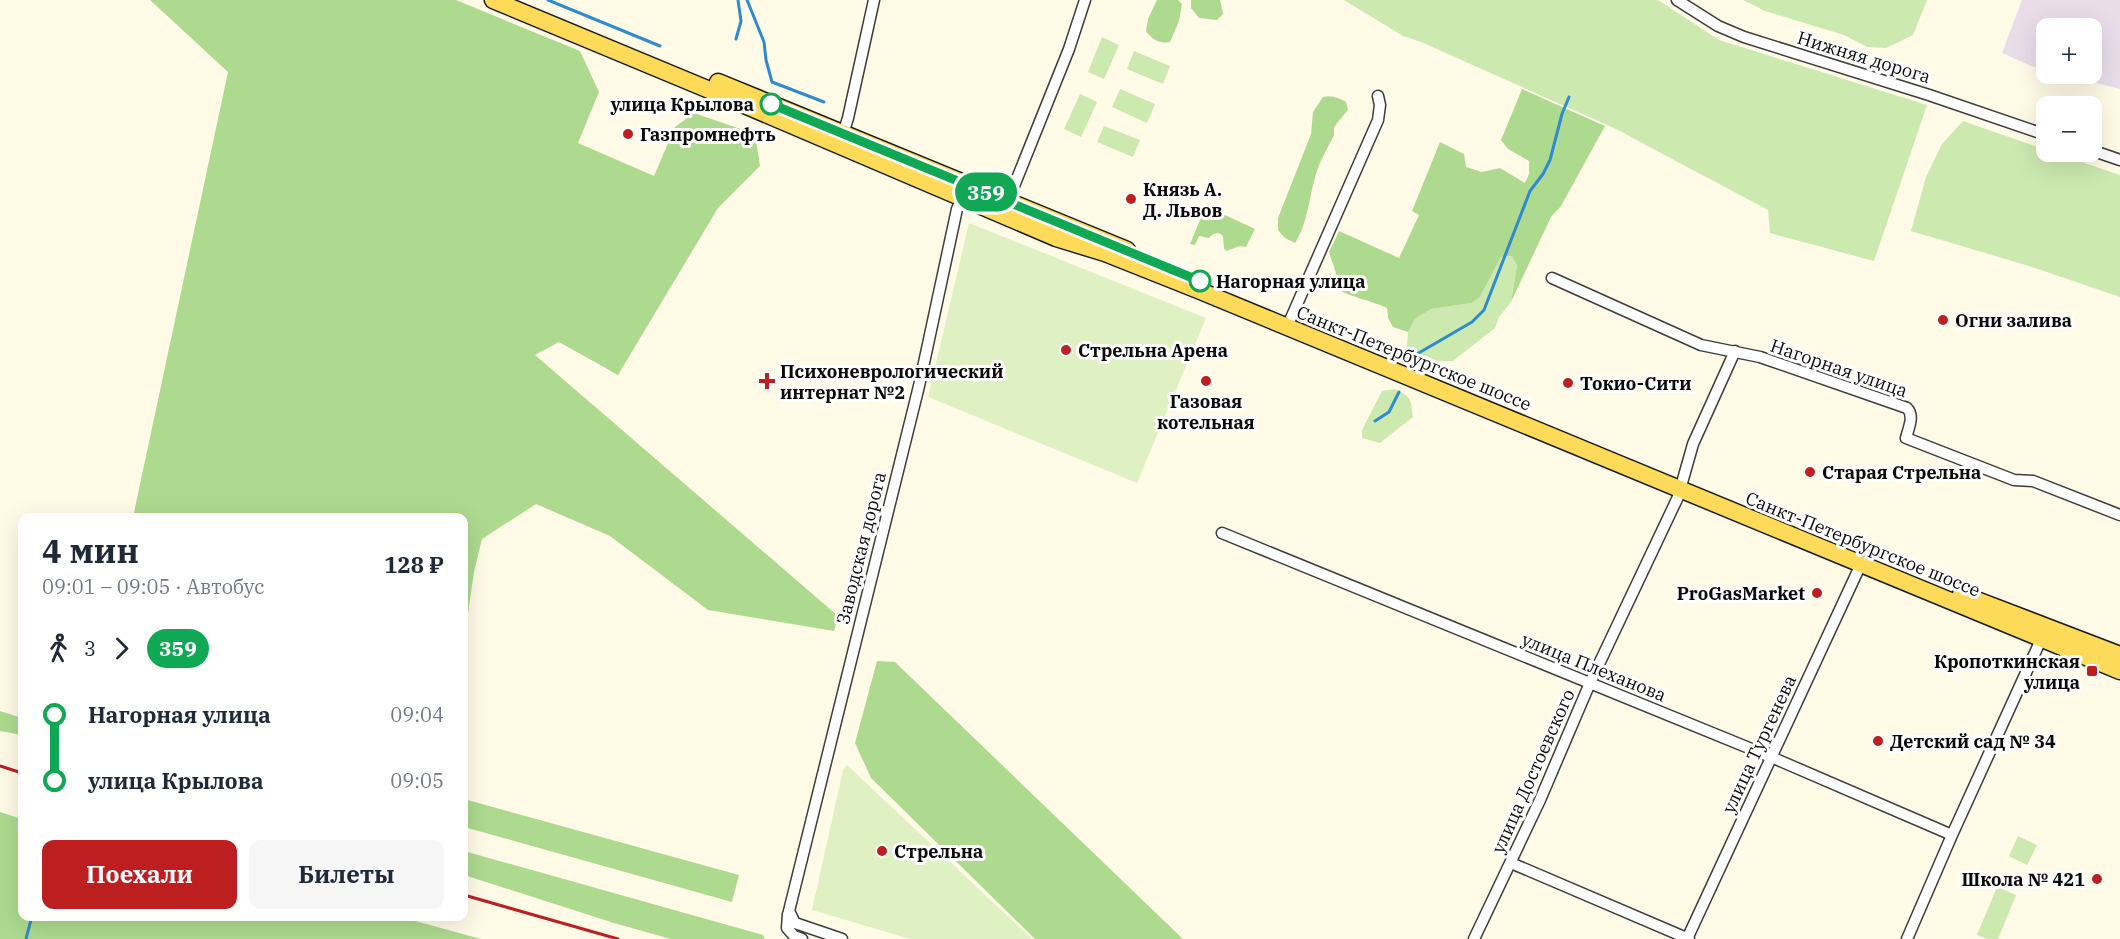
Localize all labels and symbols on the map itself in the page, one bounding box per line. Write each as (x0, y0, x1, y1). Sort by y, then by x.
street label: Нижняя дорога (1795, 26, 1934, 88)
place label: улица Крылова (609, 93, 754, 116)
marker: улица Крылова (760, 93, 782, 115)
place label: Газпромнефть (640, 123, 776, 146)
marker: Газпромнефть (621, 127, 635, 141)
line badge: 359 (952, 172, 1020, 212)
place label: Князь А. Д. Львов (1143, 178, 1223, 222)
marker: Князь А. Д. Львов (1124, 192, 1138, 206)
marker: Нагорная улица (1189, 270, 1211, 292)
place label: Нагорная улица (1216, 270, 1366, 293)
street label: Санкт-Петербургское шоссе (1293, 300, 1535, 416)
place label: Огни залива (1955, 309, 2072, 332)
marker: Огни залива (1936, 313, 1950, 327)
street label: Нагорная улица (1767, 334, 1911, 402)
place label: Стрельна Арена (1078, 339, 1228, 362)
marker: Стрельна Арена (1059, 343, 1073, 357)
place label: Психоневрологический интернат №2 (780, 360, 1003, 404)
marker: Психоневрологический интернат №2 (758, 372, 776, 390)
place label: Токио-Сити (1580, 372, 1692, 395)
marker: Газовая котельная (1199, 374, 1213, 388)
marker: Токио-Сити (1561, 376, 1575, 390)
place label: Газовая котельная (1157, 390, 1255, 434)
place label: Старая Стрельна (1822, 461, 1981, 484)
marker: Старая Стрельна (1803, 465, 1817, 479)
street label: Заводская дорога (831, 469, 891, 627)
street label: Санкт-Петербургское шоссе (1742, 486, 1984, 602)
place label: ProGasMarket (1677, 582, 1805, 605)
marker: ProGasMarket (1810, 586, 1824, 600)
street label: улица Плеханова (1518, 628, 1670, 707)
place label: Кропоткинская улица (1934, 650, 2080, 694)
marker: Кропоткинская улица (2085, 664, 2099, 678)
street label: улица Тургенева (1717, 671, 1801, 817)
street label: улица Достоевского (1486, 685, 1580, 857)
place label: Детский сад № 34 (1890, 730, 2056, 753)
marker: Детский сад № 34 (1871, 734, 1885, 748)
place label: Стрельна (894, 840, 983, 863)
marker: Стрельна (875, 844, 889, 858)
place label: Школа № 421 (1961, 868, 2085, 891)
marker: Школа № 421 (2090, 872, 2104, 886)

